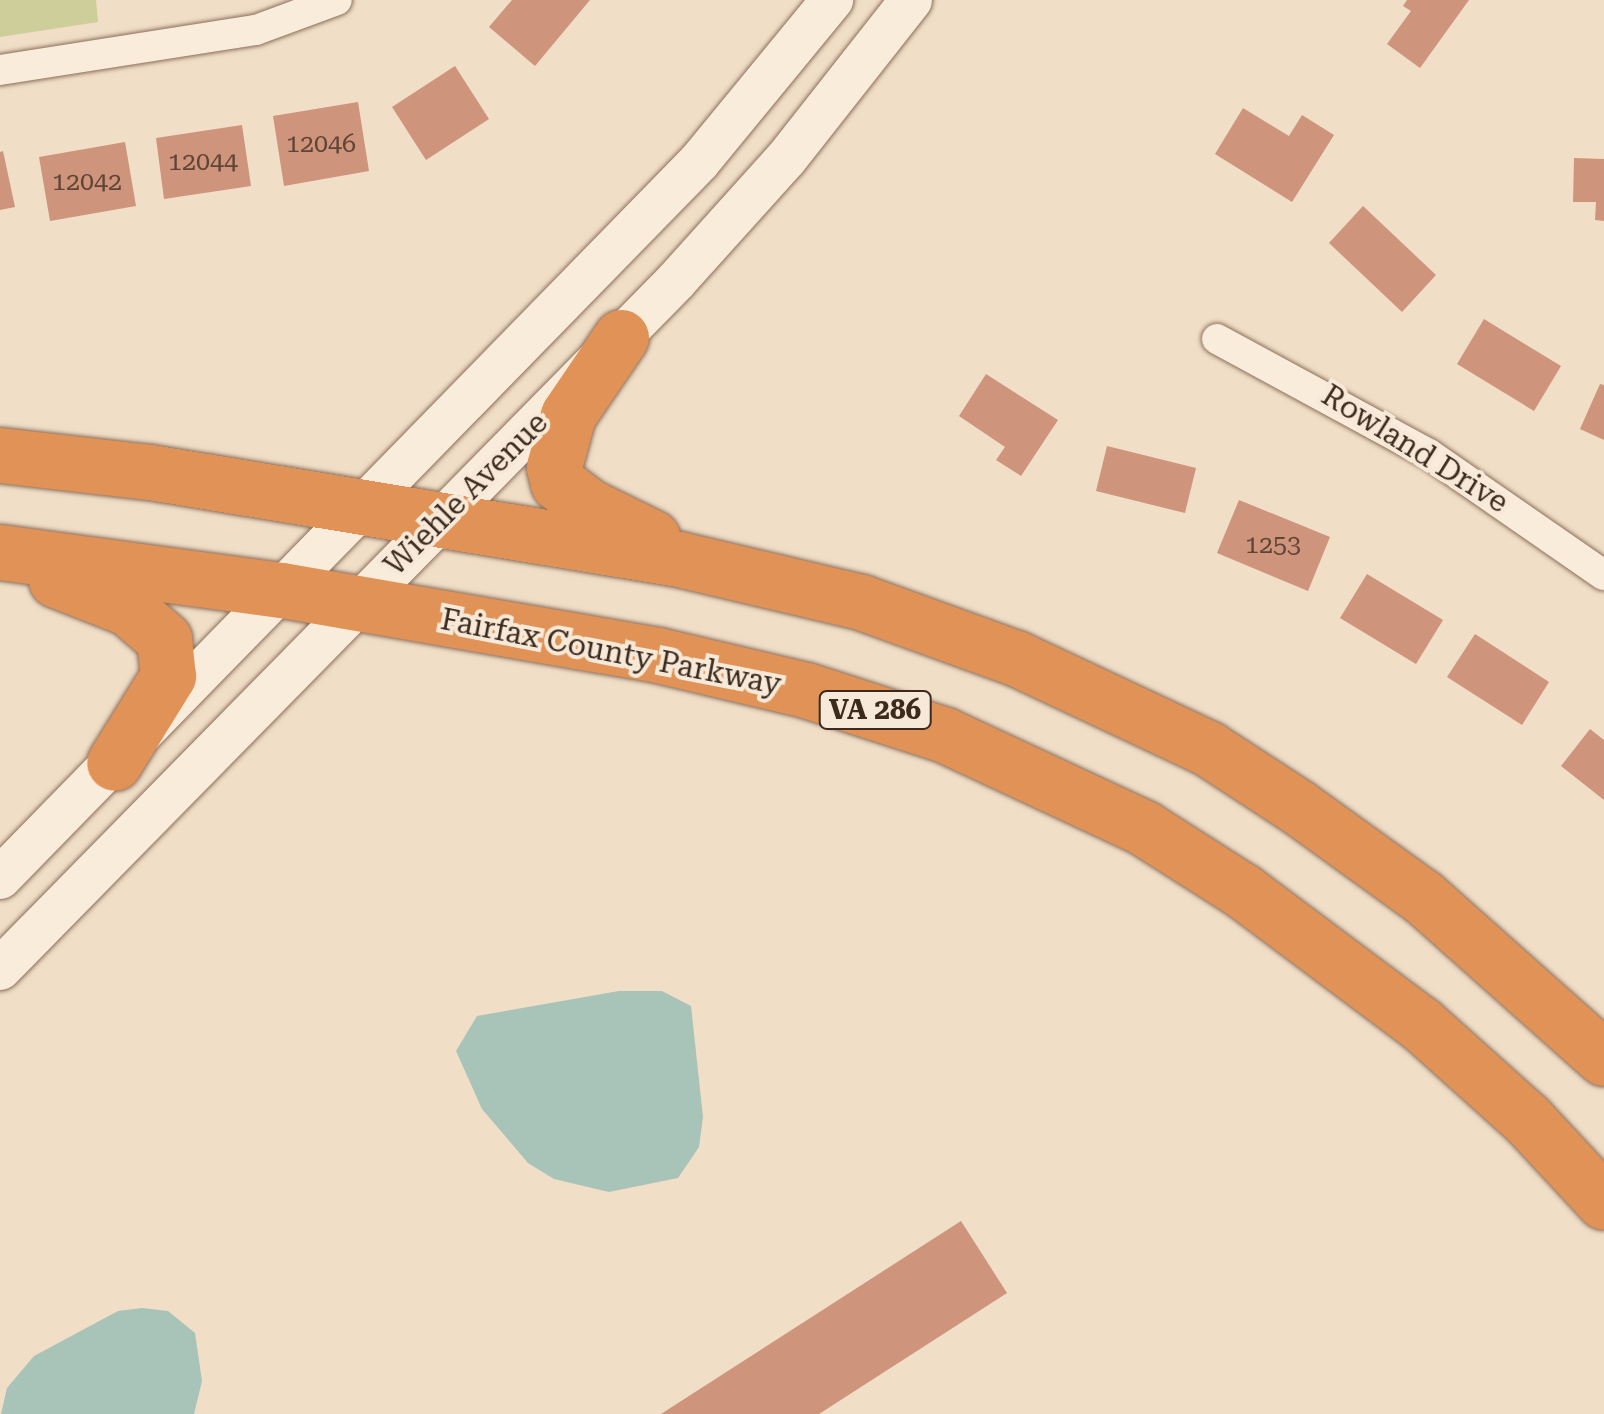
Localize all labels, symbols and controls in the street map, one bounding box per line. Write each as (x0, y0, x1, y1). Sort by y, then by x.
house number: 12046 (286, 129, 356, 159)
house number: 12044 (168, 147, 238, 177)
house number: 12042 (52, 167, 122, 197)
street label: Rowland Drive (1315, 377, 1515, 521)
street label: Wiehle Avenue (377, 405, 555, 583)
house number: 1253 (1245, 530, 1301, 560)
street label: Fairfax County Parkway (438, 601, 784, 703)
road number: VA 286 (818, 687, 932, 733)

